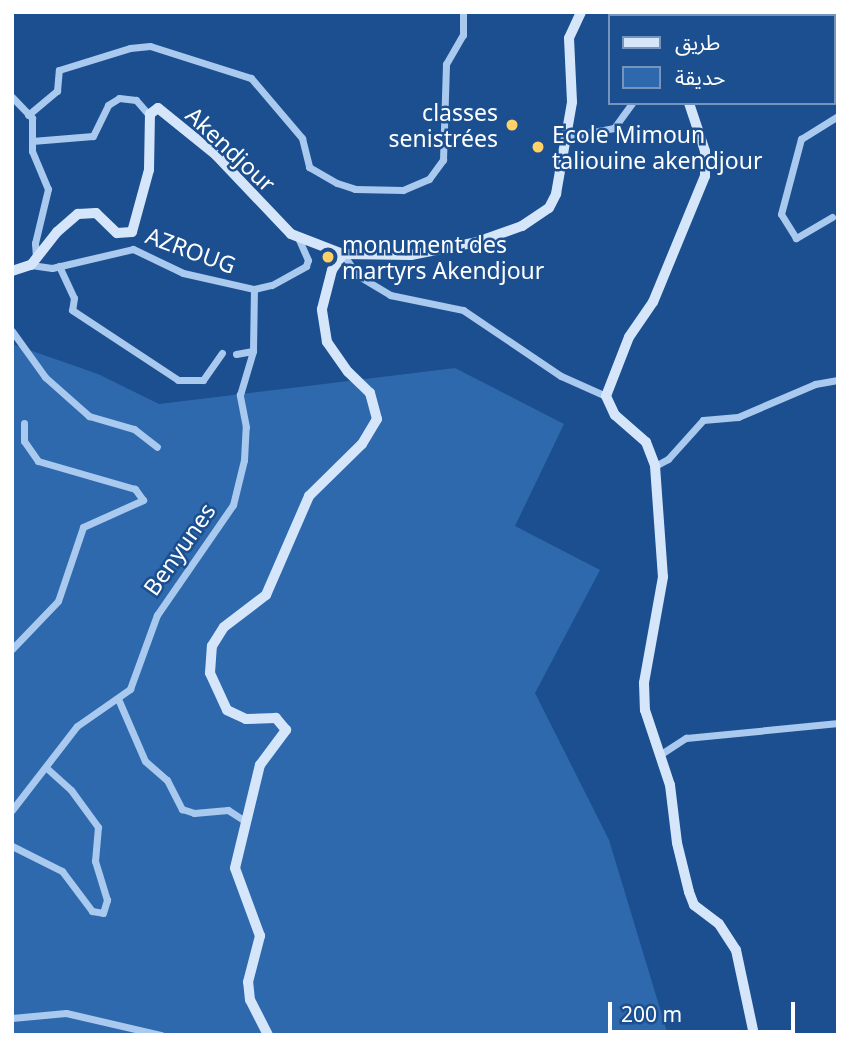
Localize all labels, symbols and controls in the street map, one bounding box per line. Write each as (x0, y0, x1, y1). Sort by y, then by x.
legend (608, 14, 836, 105)
text: طريق (675, 28, 720, 56)
text: حديقة (675, 63, 725, 91)
place label: classes senistrées (389, 98, 498, 152)
street label: Akendjour (181, 101, 281, 197)
marker: classes senistrées (504, 117, 520, 133)
place label: Ecole Mimoun taliouine akendjour (552, 120, 762, 174)
marker: Ecole Mimoun taliouine akendjour (530, 139, 546, 155)
street label: AZROUG (142, 221, 240, 279)
place label: monument des martyrs Akendjour (342, 230, 544, 284)
marker: monument des martyrs Akendjour (320, 249, 336, 265)
street label: Benyunes (137, 498, 221, 600)
scale bar (612, 988, 799, 1032)
text: 200 m (621, 1000, 682, 1028)

